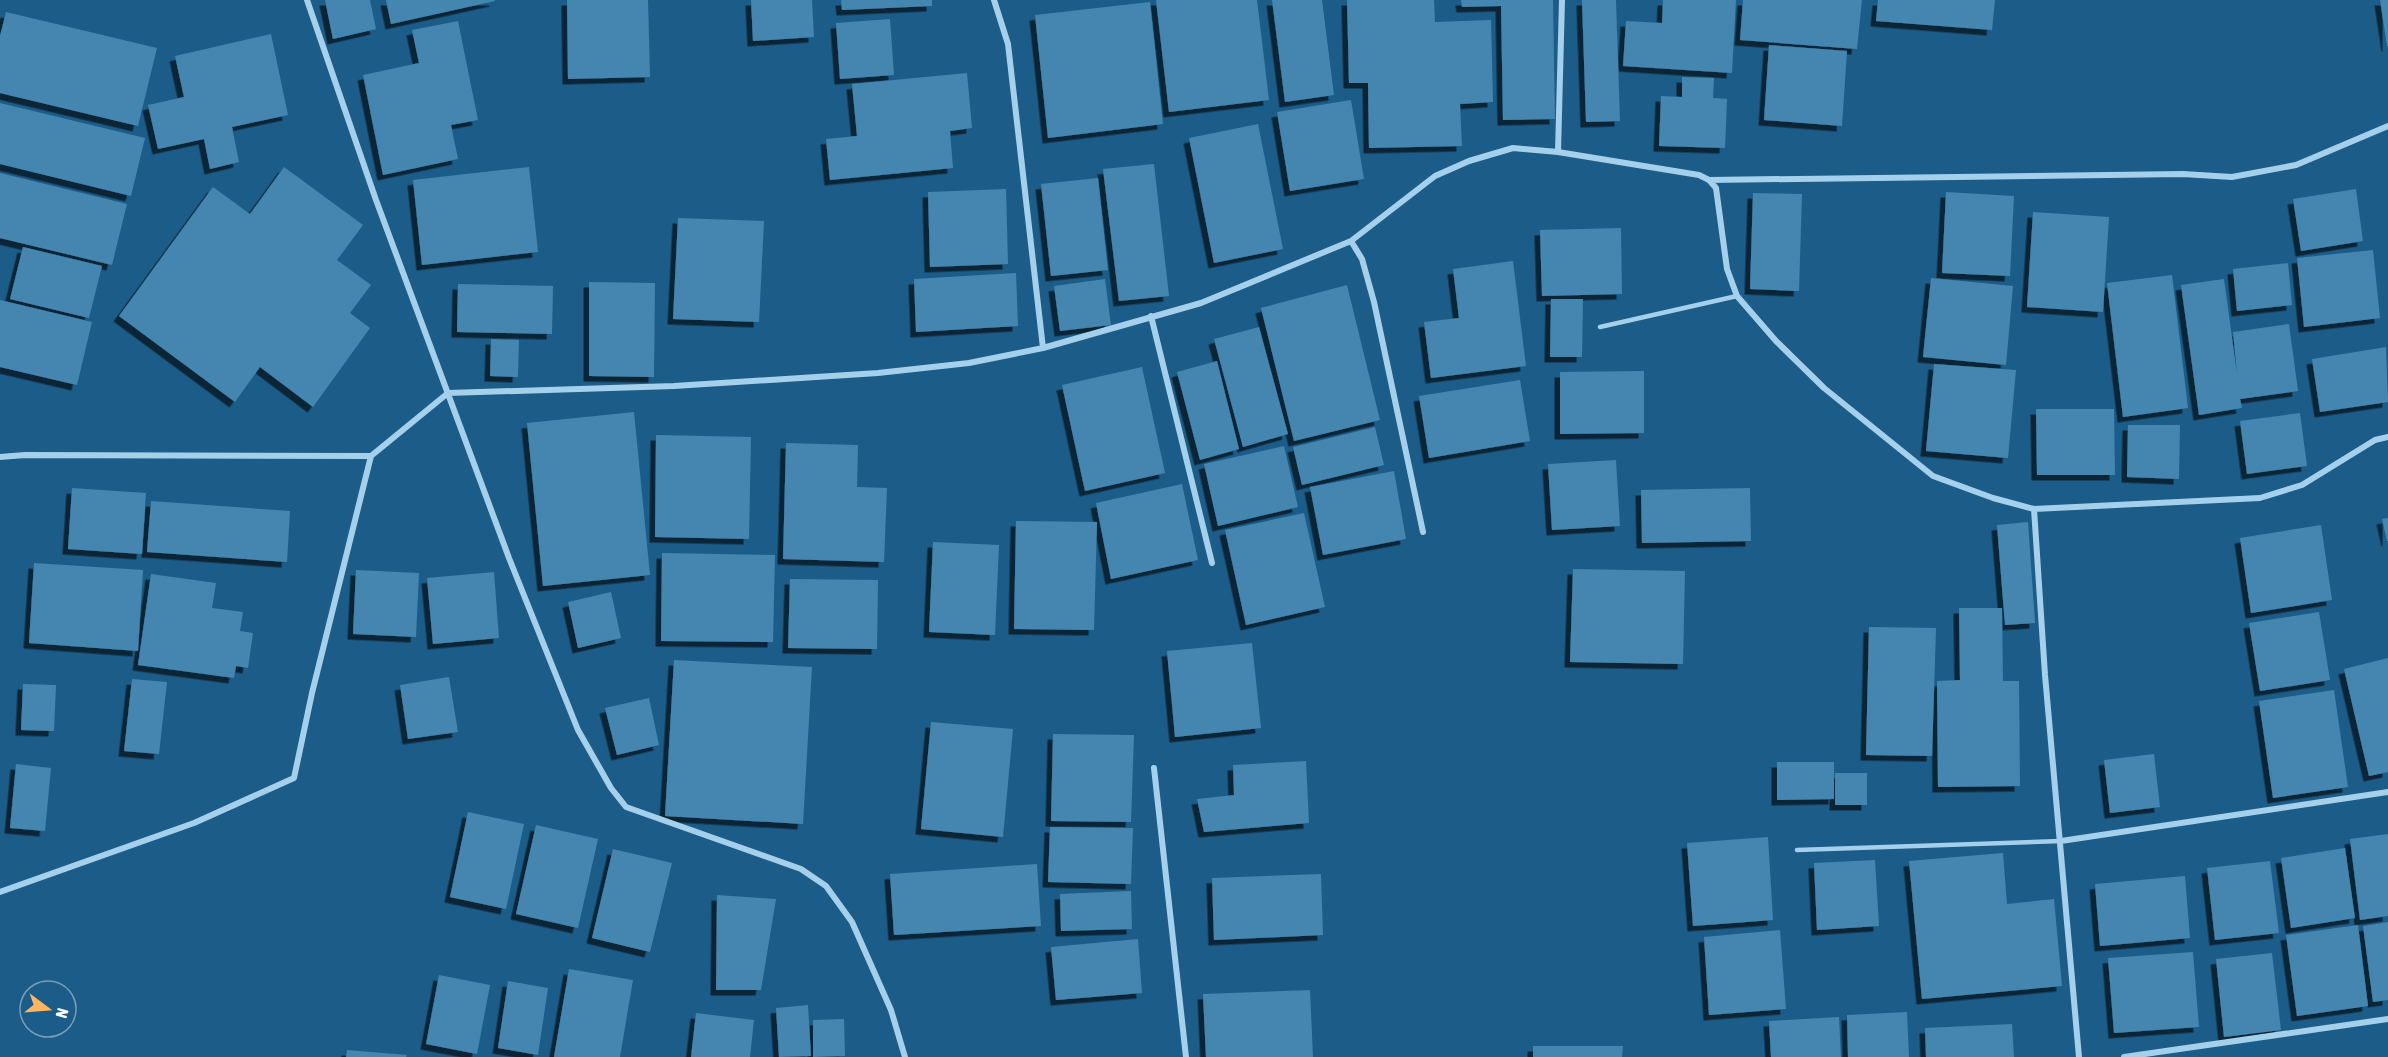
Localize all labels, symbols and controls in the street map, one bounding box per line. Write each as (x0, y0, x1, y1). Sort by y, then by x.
north arrow (18, 979, 78, 1039)
text: N (52, 1006, 72, 1020)

